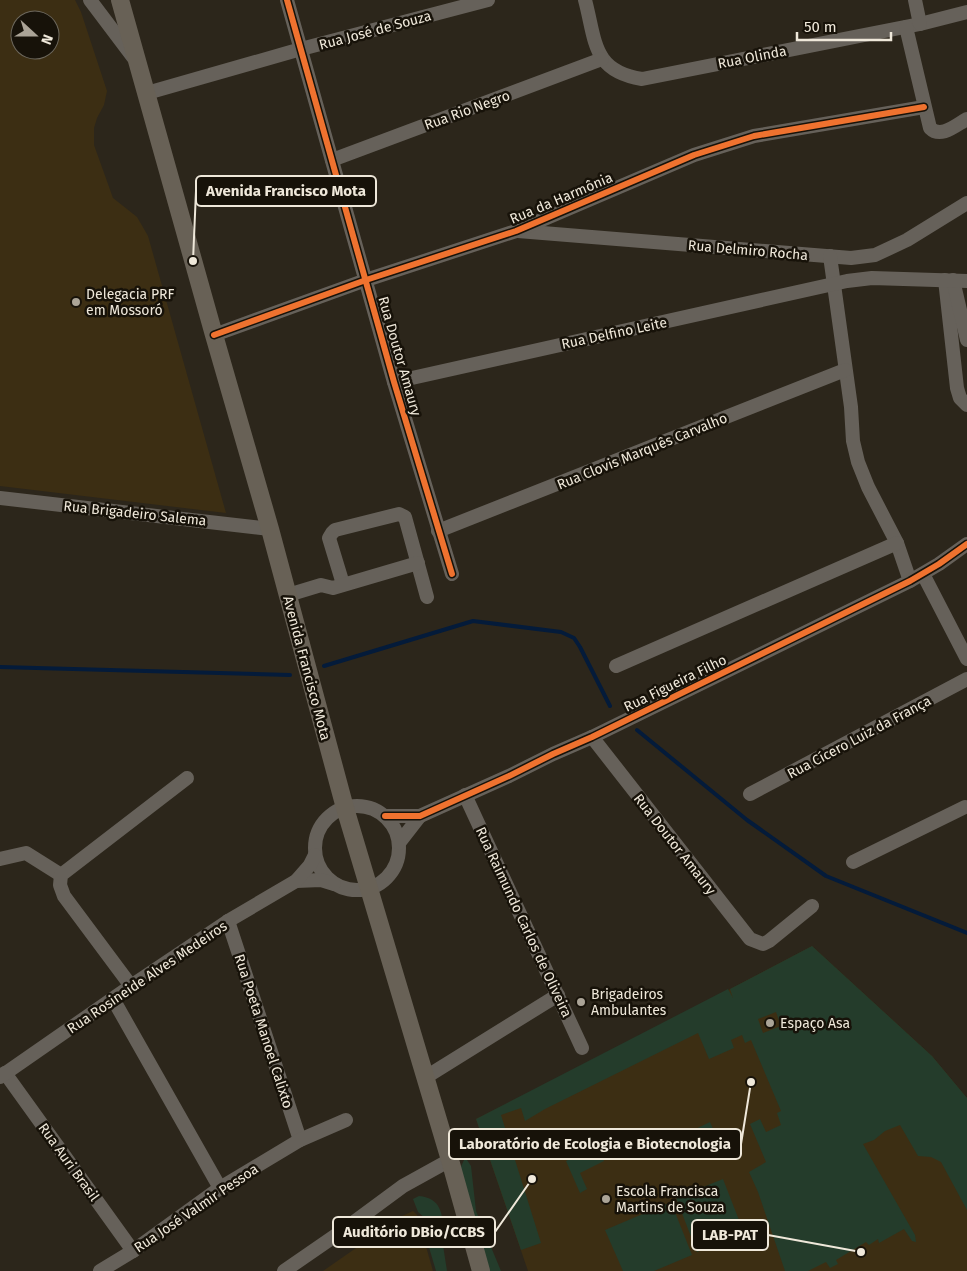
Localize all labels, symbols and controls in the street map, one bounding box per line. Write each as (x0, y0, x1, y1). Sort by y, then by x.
street label: Rua José de Souza (317, 7, 433, 54)
north arrow (10, 10, 60, 60)
scale bar (797, 10, 891, 42)
text: 50 m (804, 18, 837, 36)
text: N (37, 32, 56, 47)
street label: Rua Olinda (716, 42, 788, 73)
street label: Rua Rio Negro (422, 87, 512, 134)
street label: Rua da Harmônia (507, 169, 615, 228)
callout: Avenida Francisco Mota (196, 176, 376, 206)
text: Avenida Francisco Mota (205, 182, 366, 200)
street label: Rua Delmiro Rocha (687, 237, 809, 264)
place label: Delegacia PRF em Mossoró (86, 286, 175, 319)
street label: Rua Doutor Amaury (374, 294, 425, 418)
marker: Delegacia PRF em Mossoró (70, 296, 82, 308)
street label: Rua Delfino Leite (560, 314, 668, 353)
street label: Rua Clovis Marquês Carvalho (555, 409, 730, 493)
street label: Rua Brigadeiro Salema (63, 498, 207, 529)
street label: Avenida Francisco Mota (279, 594, 334, 742)
street label: Rua Figueira Filho (621, 651, 729, 716)
street label: Rua Cícero Luiz da França (784, 692, 934, 783)
street label: Rua Doutor Amaury (630, 790, 719, 898)
street label: Rua Raimundo Carlos de Oliveira (472, 824, 575, 1020)
street label: Rua Rosineide Alves Medeiros (64, 917, 231, 1037)
street label: Rua Poeta Manoel Calixto (231, 952, 297, 1110)
place label: Brigadeiros Ambulantes (591, 986, 667, 1019)
marker: Brigadeiros Ambulantes (575, 996, 587, 1008)
place label: Espaço Asa (780, 1015, 850, 1032)
marker: Espaço Asa (764, 1017, 776, 1029)
street label: Rua Auri Brasil (34, 1120, 103, 1205)
callout: Laboratório de Ecologia e Biotecnologia (449, 1129, 741, 1159)
text: Laboratório de Ecologia e Biotecnologia (459, 1135, 731, 1153)
street label: Rua José Valmir Pessoa (131, 1161, 262, 1256)
place label: Escola Francisca Martins de Souza (616, 1183, 725, 1216)
marker: Escola Francisca Martins de Souza (600, 1193, 612, 1205)
callout: Auditório DBio/CCBS (333, 1217, 495, 1247)
callout: LAB-PAT (692, 1220, 768, 1250)
text: Auditório DBio/CCBS (342, 1223, 485, 1241)
text: LAB-PAT (702, 1226, 759, 1244)

